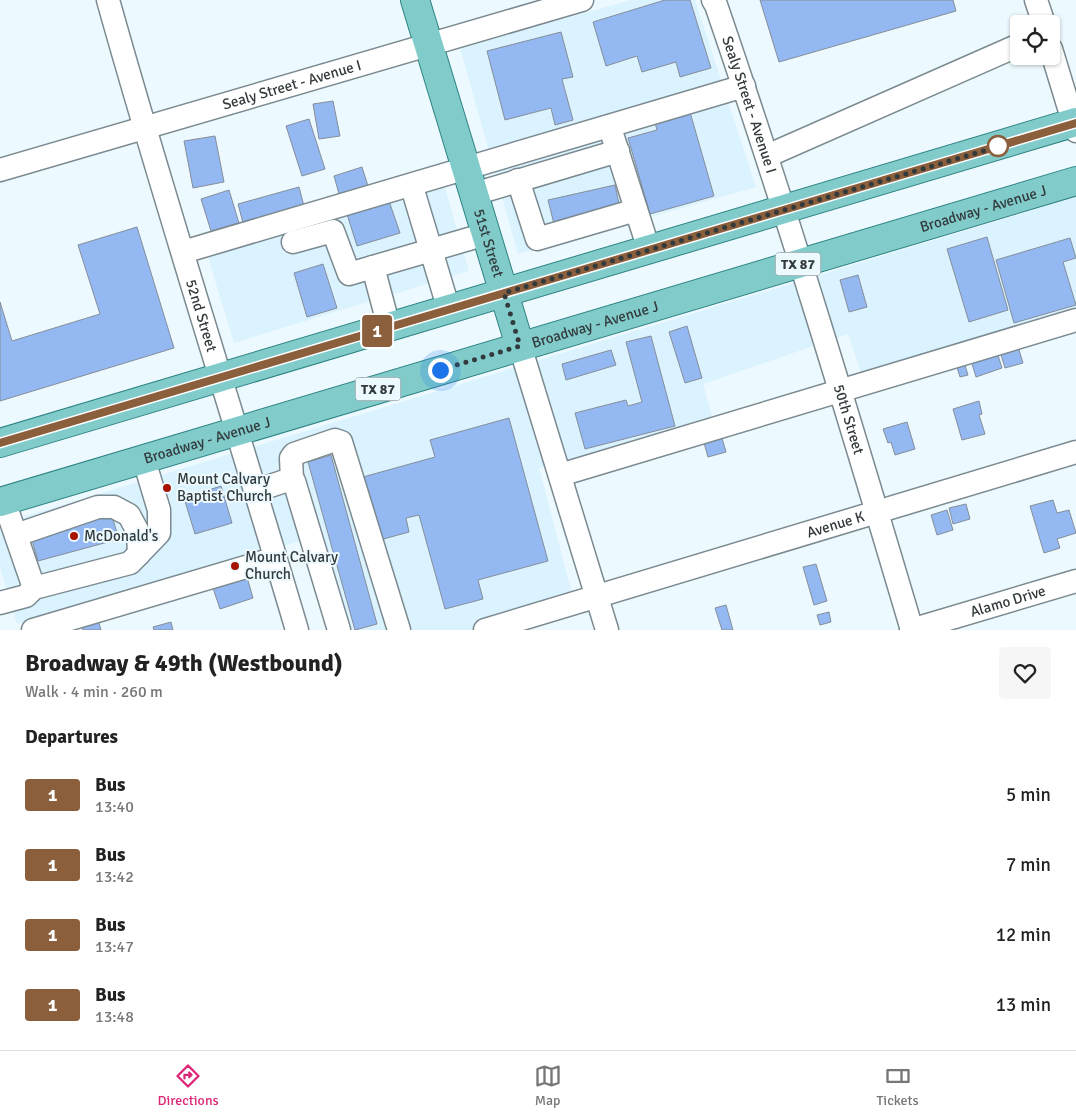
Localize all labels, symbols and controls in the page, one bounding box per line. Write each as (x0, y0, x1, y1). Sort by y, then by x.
map controls (1010, 15, 1060, 65)
button: locate (1010, 15, 1060, 65)
street label: Sealy Street - Avenue I (718, 34, 780, 176)
street label: Sealy Street - Avenue I (220, 56, 363, 114)
unlabelled marker (987, 135, 1009, 157)
street label: Broadway - Avenue J (918, 181, 1049, 236)
street label: 51st Street (470, 207, 508, 279)
road number: TX 87 (776, 252, 820, 276)
street label: 52nd Street (182, 277, 221, 354)
street label: Broadway - Avenue J (530, 297, 661, 352)
line badge: 1 (361, 315, 393, 347)
text: 1 (372, 320, 382, 342)
your location (428, 358, 453, 383)
road number: TX 87 (356, 378, 400, 400)
street label: 50th Street (830, 382, 868, 456)
street label: Broadway - Avenue J (141, 413, 273, 468)
place label: Mount Calvary Baptist Church (177, 470, 272, 505)
marker: Mount Calvary Baptist Church (161, 482, 173, 494)
street label: Avenue K (805, 507, 866, 542)
place label: McDonald's (84, 527, 159, 545)
marker: McDonald's (68, 530, 80, 542)
place label: Mount Calvary Church (245, 548, 338, 583)
marker: Mount Calvary Church (229, 560, 241, 572)
street label: Alamo Drive (968, 582, 1048, 621)
button: heart (999, 647, 1051, 699)
text: Broadway & 49th (Westbound) (25, 648, 343, 678)
text: Walk · 4 min · 260 m (25, 682, 163, 702)
text: Departures (25, 725, 118, 749)
text: Bus (95, 773, 126, 797)
text: 5 min (1006, 783, 1051, 807)
text: 1 (48, 784, 57, 806)
text: 13:40 (95, 797, 134, 817)
text: Bus (95, 843, 126, 867)
text: 7 min (1006, 853, 1051, 877)
text: 1 (48, 854, 57, 876)
text: 13:42 (95, 867, 134, 887)
text: Bus (95, 913, 126, 937)
text: 12 min (996, 923, 1051, 947)
text: 1 (48, 924, 57, 946)
text: 13:47 (95, 937, 134, 957)
text: Bus (95, 983, 126, 1007)
text: 13 min (996, 993, 1051, 1017)
text: 1 (48, 994, 57, 1016)
text: 13:48 (95, 1007, 134, 1027)
tab: Directions (157, 1062, 219, 1109)
tab: Map (534, 1062, 562, 1109)
tab: Tickets (876, 1062, 919, 1109)

